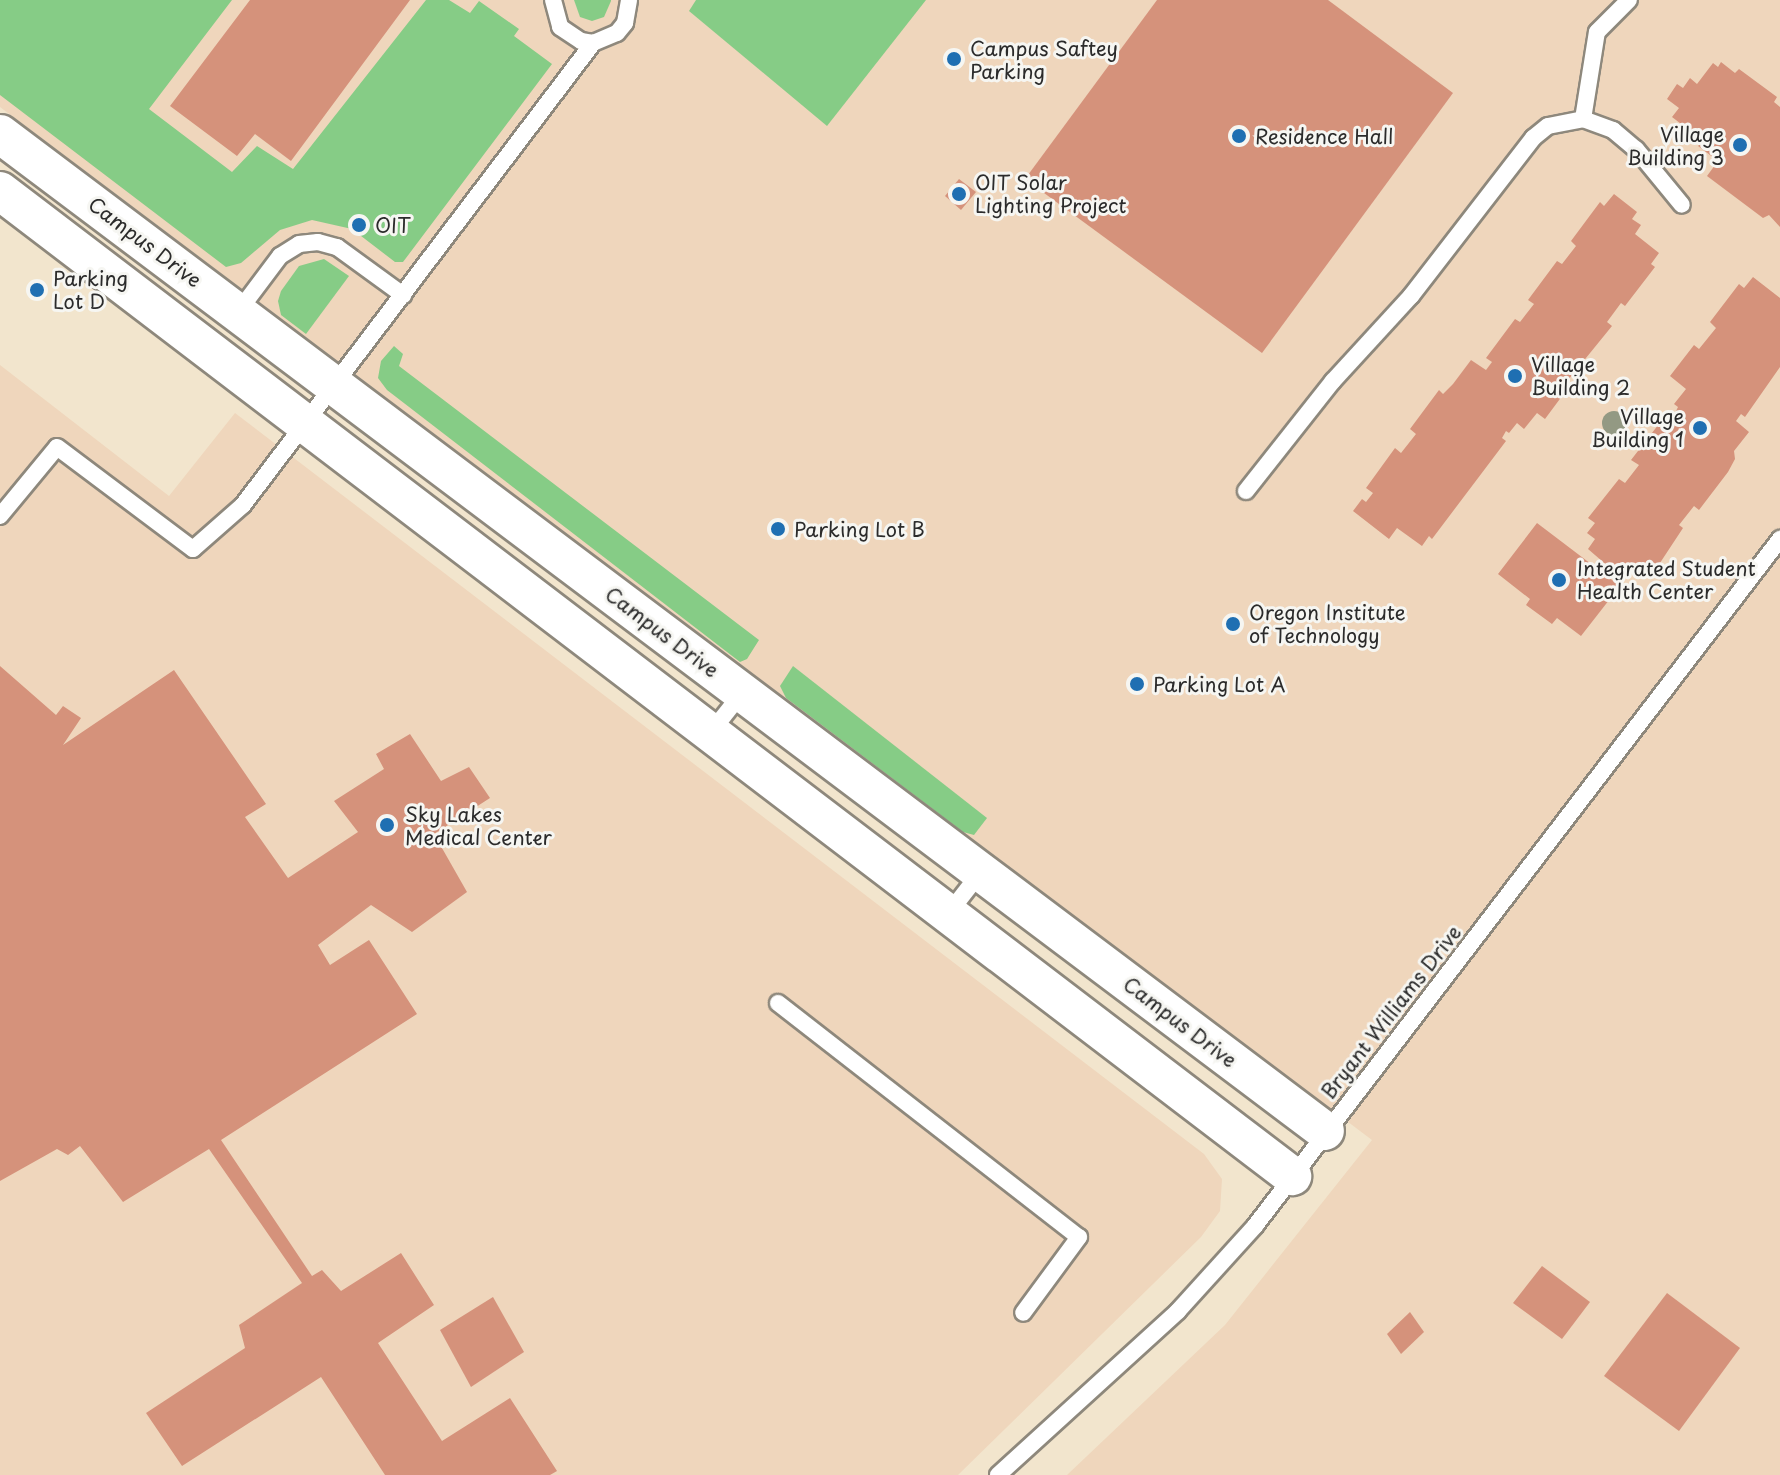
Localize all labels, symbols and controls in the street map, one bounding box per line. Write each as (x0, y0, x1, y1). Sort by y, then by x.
place label: Campus Saftey Parking (970, 36, 1118, 83)
marker: Campus Saftey Parking (945, 50, 963, 68)
place label: Village Building 3 (1626, 122, 1724, 169)
place label: Residence Hall (1255, 124, 1394, 148)
marker: Residence Hall (1230, 127, 1248, 145)
marker: Village Building 3 (1731, 136, 1749, 154)
place label: OIT Solar Lighting Project (975, 170, 1126, 217)
marker: OIT Solar Lighting Project (950, 185, 968, 203)
street label: Campus Drive (83, 191, 207, 293)
place label: OIT (375, 213, 411, 237)
marker: OIT (350, 216, 368, 234)
place label: Parking Lot D (53, 266, 128, 313)
marker: Parking Lot D (28, 281, 46, 299)
place label: Village Building 2 (1531, 352, 1630, 399)
marker: Village Building 2 (1506, 367, 1524, 385)
place label: Village Building 1 (1590, 404, 1684, 451)
marker: Village Building 1 (1691, 419, 1709, 437)
place label: Parking Lot B (794, 517, 926, 541)
marker: Parking Lot B (769, 520, 787, 538)
place label: Integrated Student Health Center (1577, 556, 1756, 603)
marker: Integrated Student Health Center (1548, 569, 1570, 591)
street label: Campus Drive (600, 581, 724, 683)
place label: Oregon Institute of Technology (1249, 600, 1406, 647)
marker: Oregon Institute of Technology (1224, 615, 1242, 633)
place label: Parking Lot A (1153, 672, 1287, 696)
marker: Parking Lot A (1128, 675, 1146, 693)
place label: Sky Lakes Medical Center (405, 802, 552, 849)
marker: Sky Lakes Medical Center (376, 814, 398, 836)
street label: Bryant Williams Drive (1316, 921, 1466, 1103)
street label: Campus Drive (1118, 971, 1242, 1073)

